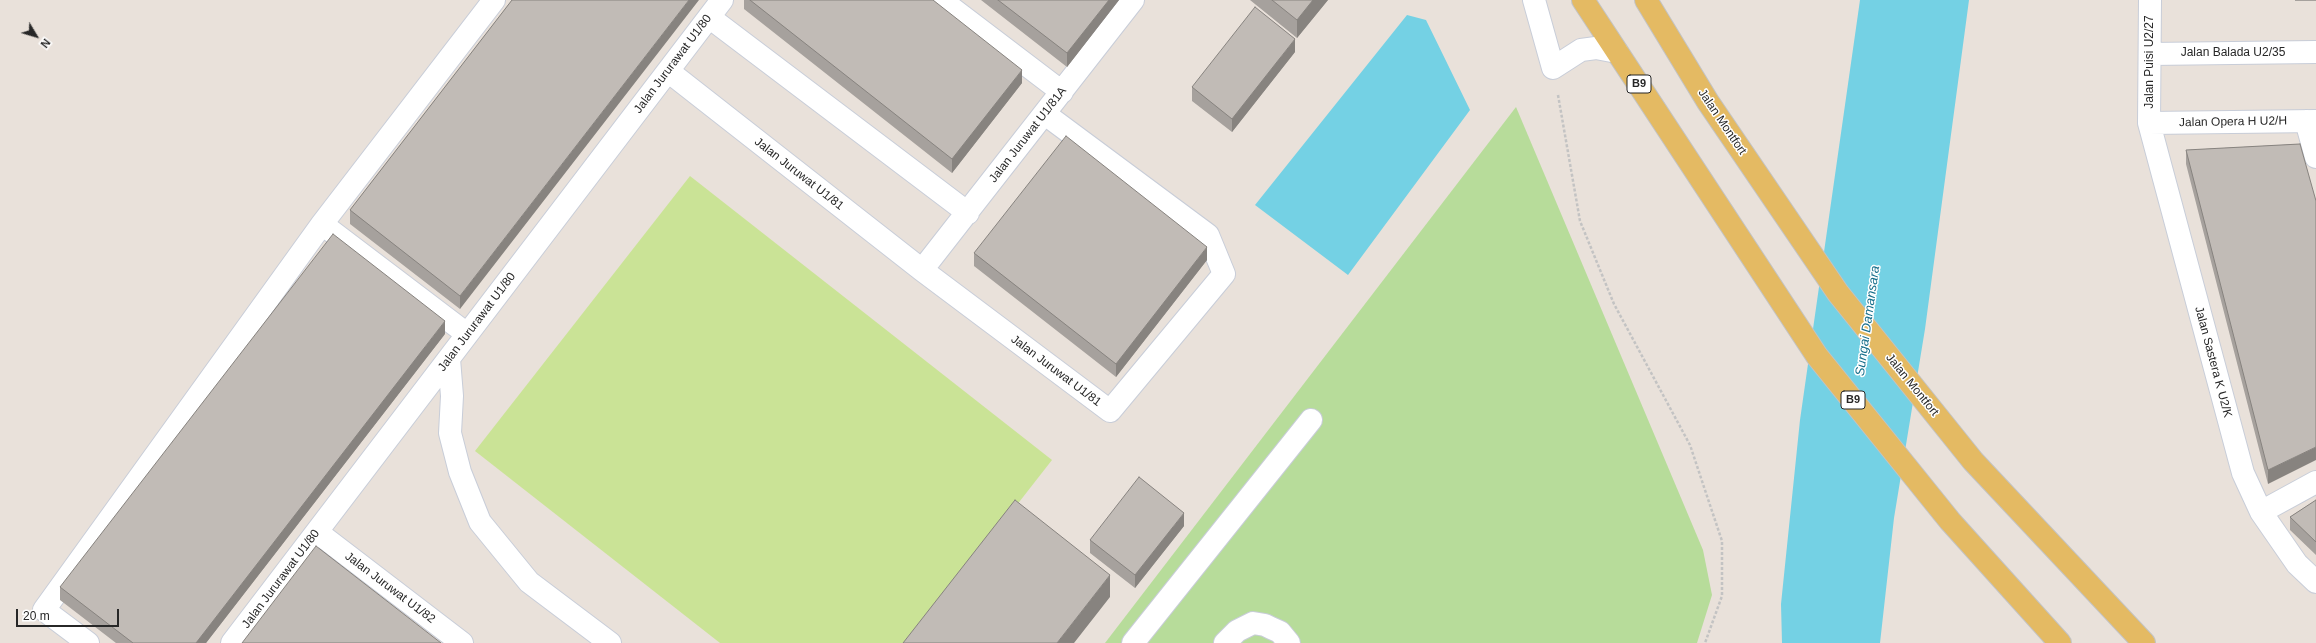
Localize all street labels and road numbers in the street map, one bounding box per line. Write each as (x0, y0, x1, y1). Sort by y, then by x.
street label: Jalan Jururawat U1/80 (631, 12, 715, 116)
street label: Jalan Puisi U2/27 (2143, 15, 2157, 109)
street label: Jalan Balada U2/35 (2181, 46, 2285, 60)
road number: B9 (1627, 75, 1651, 93)
street label: Jalan Juruwat U1/81A (986, 84, 1070, 186)
street label: Jalan Montfort (1695, 86, 1749, 158)
street label: Jalan Opera H U2/H (2179, 114, 2287, 130)
street label: Jalan Juruwat U1/81 (751, 135, 847, 213)
street label: Jalan Jururawat U1/80 (435, 270, 519, 374)
street label: Jalan Sastera K U2/K (2191, 305, 2235, 419)
street label: Jalan Juruwat U1/81 (1008, 332, 1104, 410)
street label: Jalan Montfort (1882, 351, 1942, 419)
road number: B9 (1841, 391, 1865, 409)
street label: Jalan Jururawat U1/80 (239, 527, 323, 631)
street label: Jalan Juruwat U1/82 (342, 549, 438, 627)

